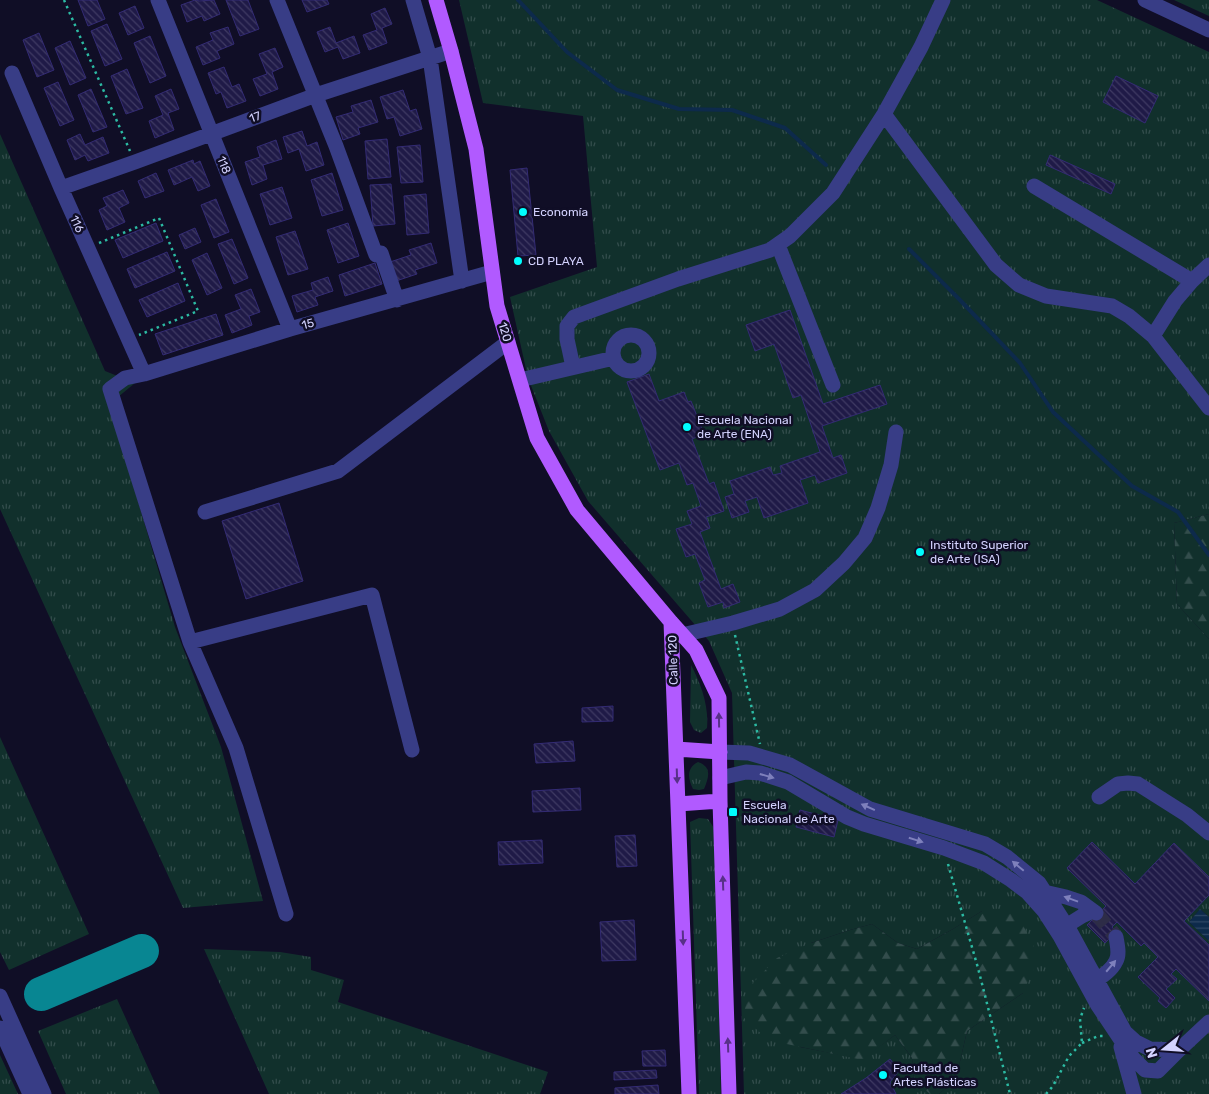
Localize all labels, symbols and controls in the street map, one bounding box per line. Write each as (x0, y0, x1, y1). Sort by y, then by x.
street label: 17 (247, 108, 263, 126)
street label: 118 (214, 154, 234, 176)
place label: Economía (533, 205, 588, 219)
marker: Economía (517, 206, 529, 218)
street label: 116 (67, 213, 87, 235)
place label: CD PLAYA (528, 254, 584, 268)
marker: CD PLAYA (512, 255, 524, 267)
street label: 15 (300, 316, 316, 332)
street label: 120 (495, 320, 515, 344)
place label: Escuela Nacional de Arte (ENA) (697, 413, 792, 441)
marker: Escuela Nacional de Arte (ENA) (681, 421, 693, 433)
place label: Instituto Superior de Arte (ISA) (930, 538, 1029, 566)
marker: Instituto Superior de Arte (ISA) (914, 546, 926, 558)
street label: Calle 120 (665, 635, 681, 685)
one-way arrow (715, 712, 723, 728)
one-way arrow (673, 768, 681, 784)
one-way arrow (760, 772, 775, 780)
place label: Escuela Nacional de Arte (743, 798, 835, 826)
one-way arrow (861, 803, 875, 811)
marker: Escuela Nacional de Arte (727, 806, 739, 818)
one-way arrow (908, 836, 923, 844)
one-way arrow (1012, 860, 1025, 871)
one-way arrow (718, 875, 726, 891)
one-way arrow (1064, 895, 1079, 902)
one-way arrow (679, 931, 687, 947)
one-way arrow (1106, 960, 1117, 973)
north arrow (1139, 1024, 1189, 1074)
one-way arrow (723, 1037, 731, 1053)
text: N (1142, 1045, 1162, 1060)
place label: Facultad de Artes Plásticas (893, 1061, 976, 1089)
marker: Facultad de Artes Plásticas (877, 1069, 889, 1081)

